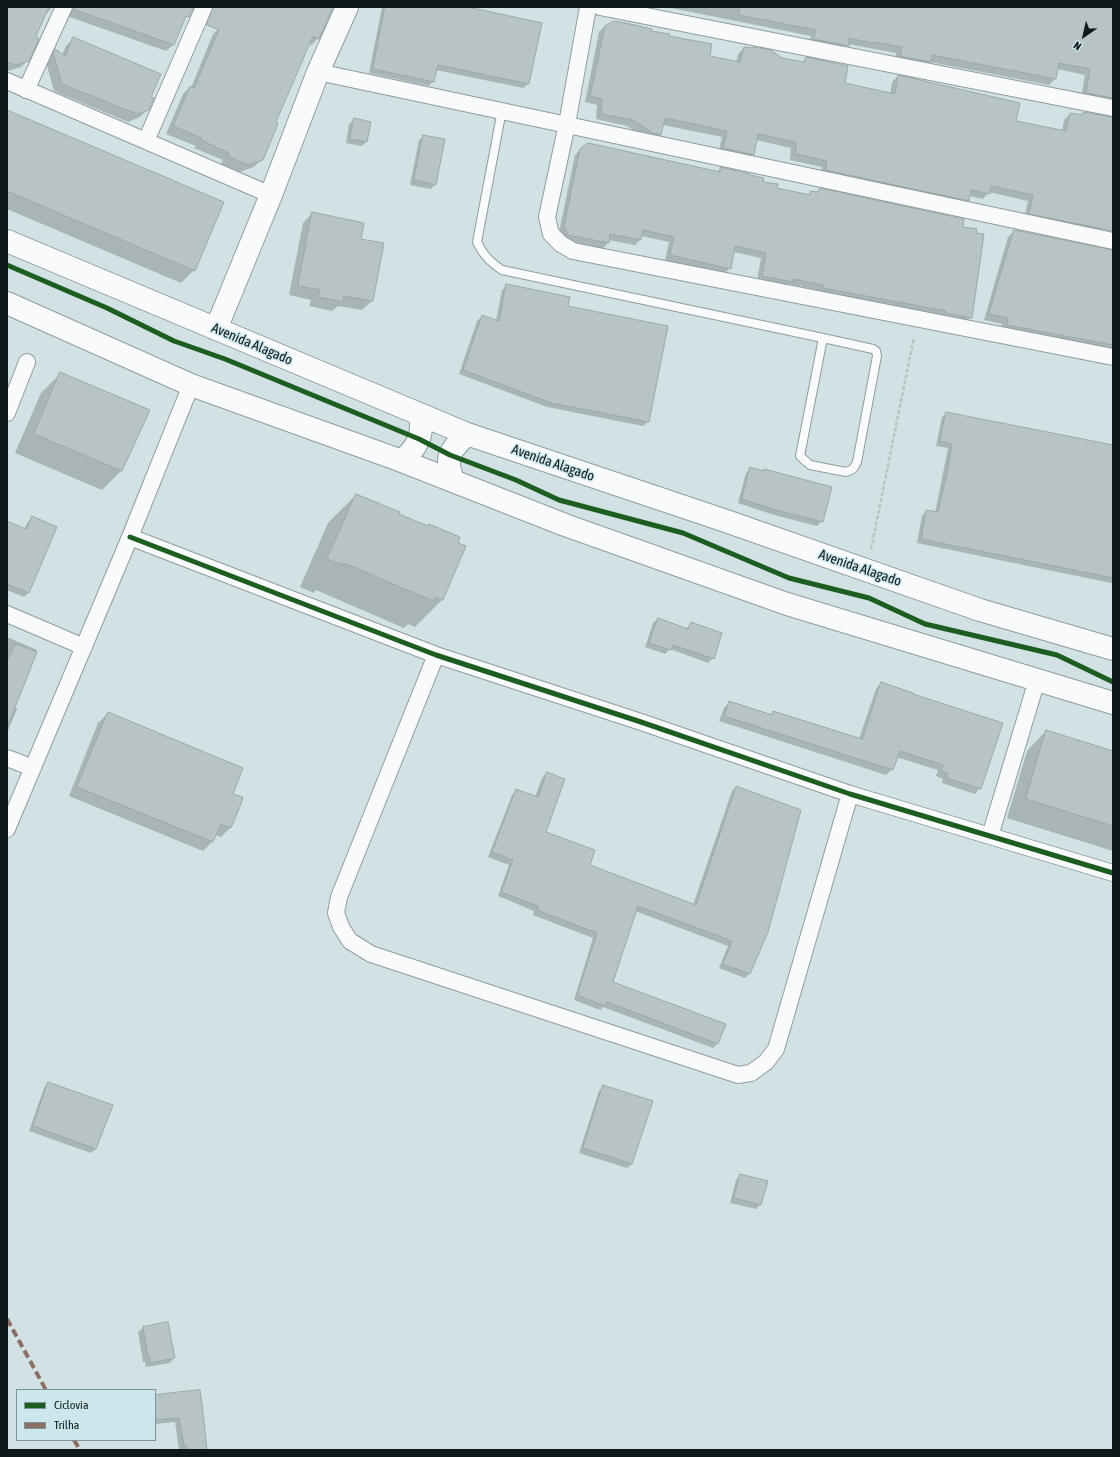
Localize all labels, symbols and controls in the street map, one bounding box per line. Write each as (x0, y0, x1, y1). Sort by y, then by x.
north arrow (1064, 16, 1104, 56)
text: N (1071, 39, 1083, 53)
street label: Avenida Alagado (209, 319, 295, 369)
street label: Avenida Alagado (509, 441, 597, 485)
street label: Avenida Alagado (816, 546, 904, 590)
legend (16, 1389, 156, 1441)
text: Ciclovia (54, 1398, 88, 1412)
text: Trilha (54, 1418, 79, 1432)

